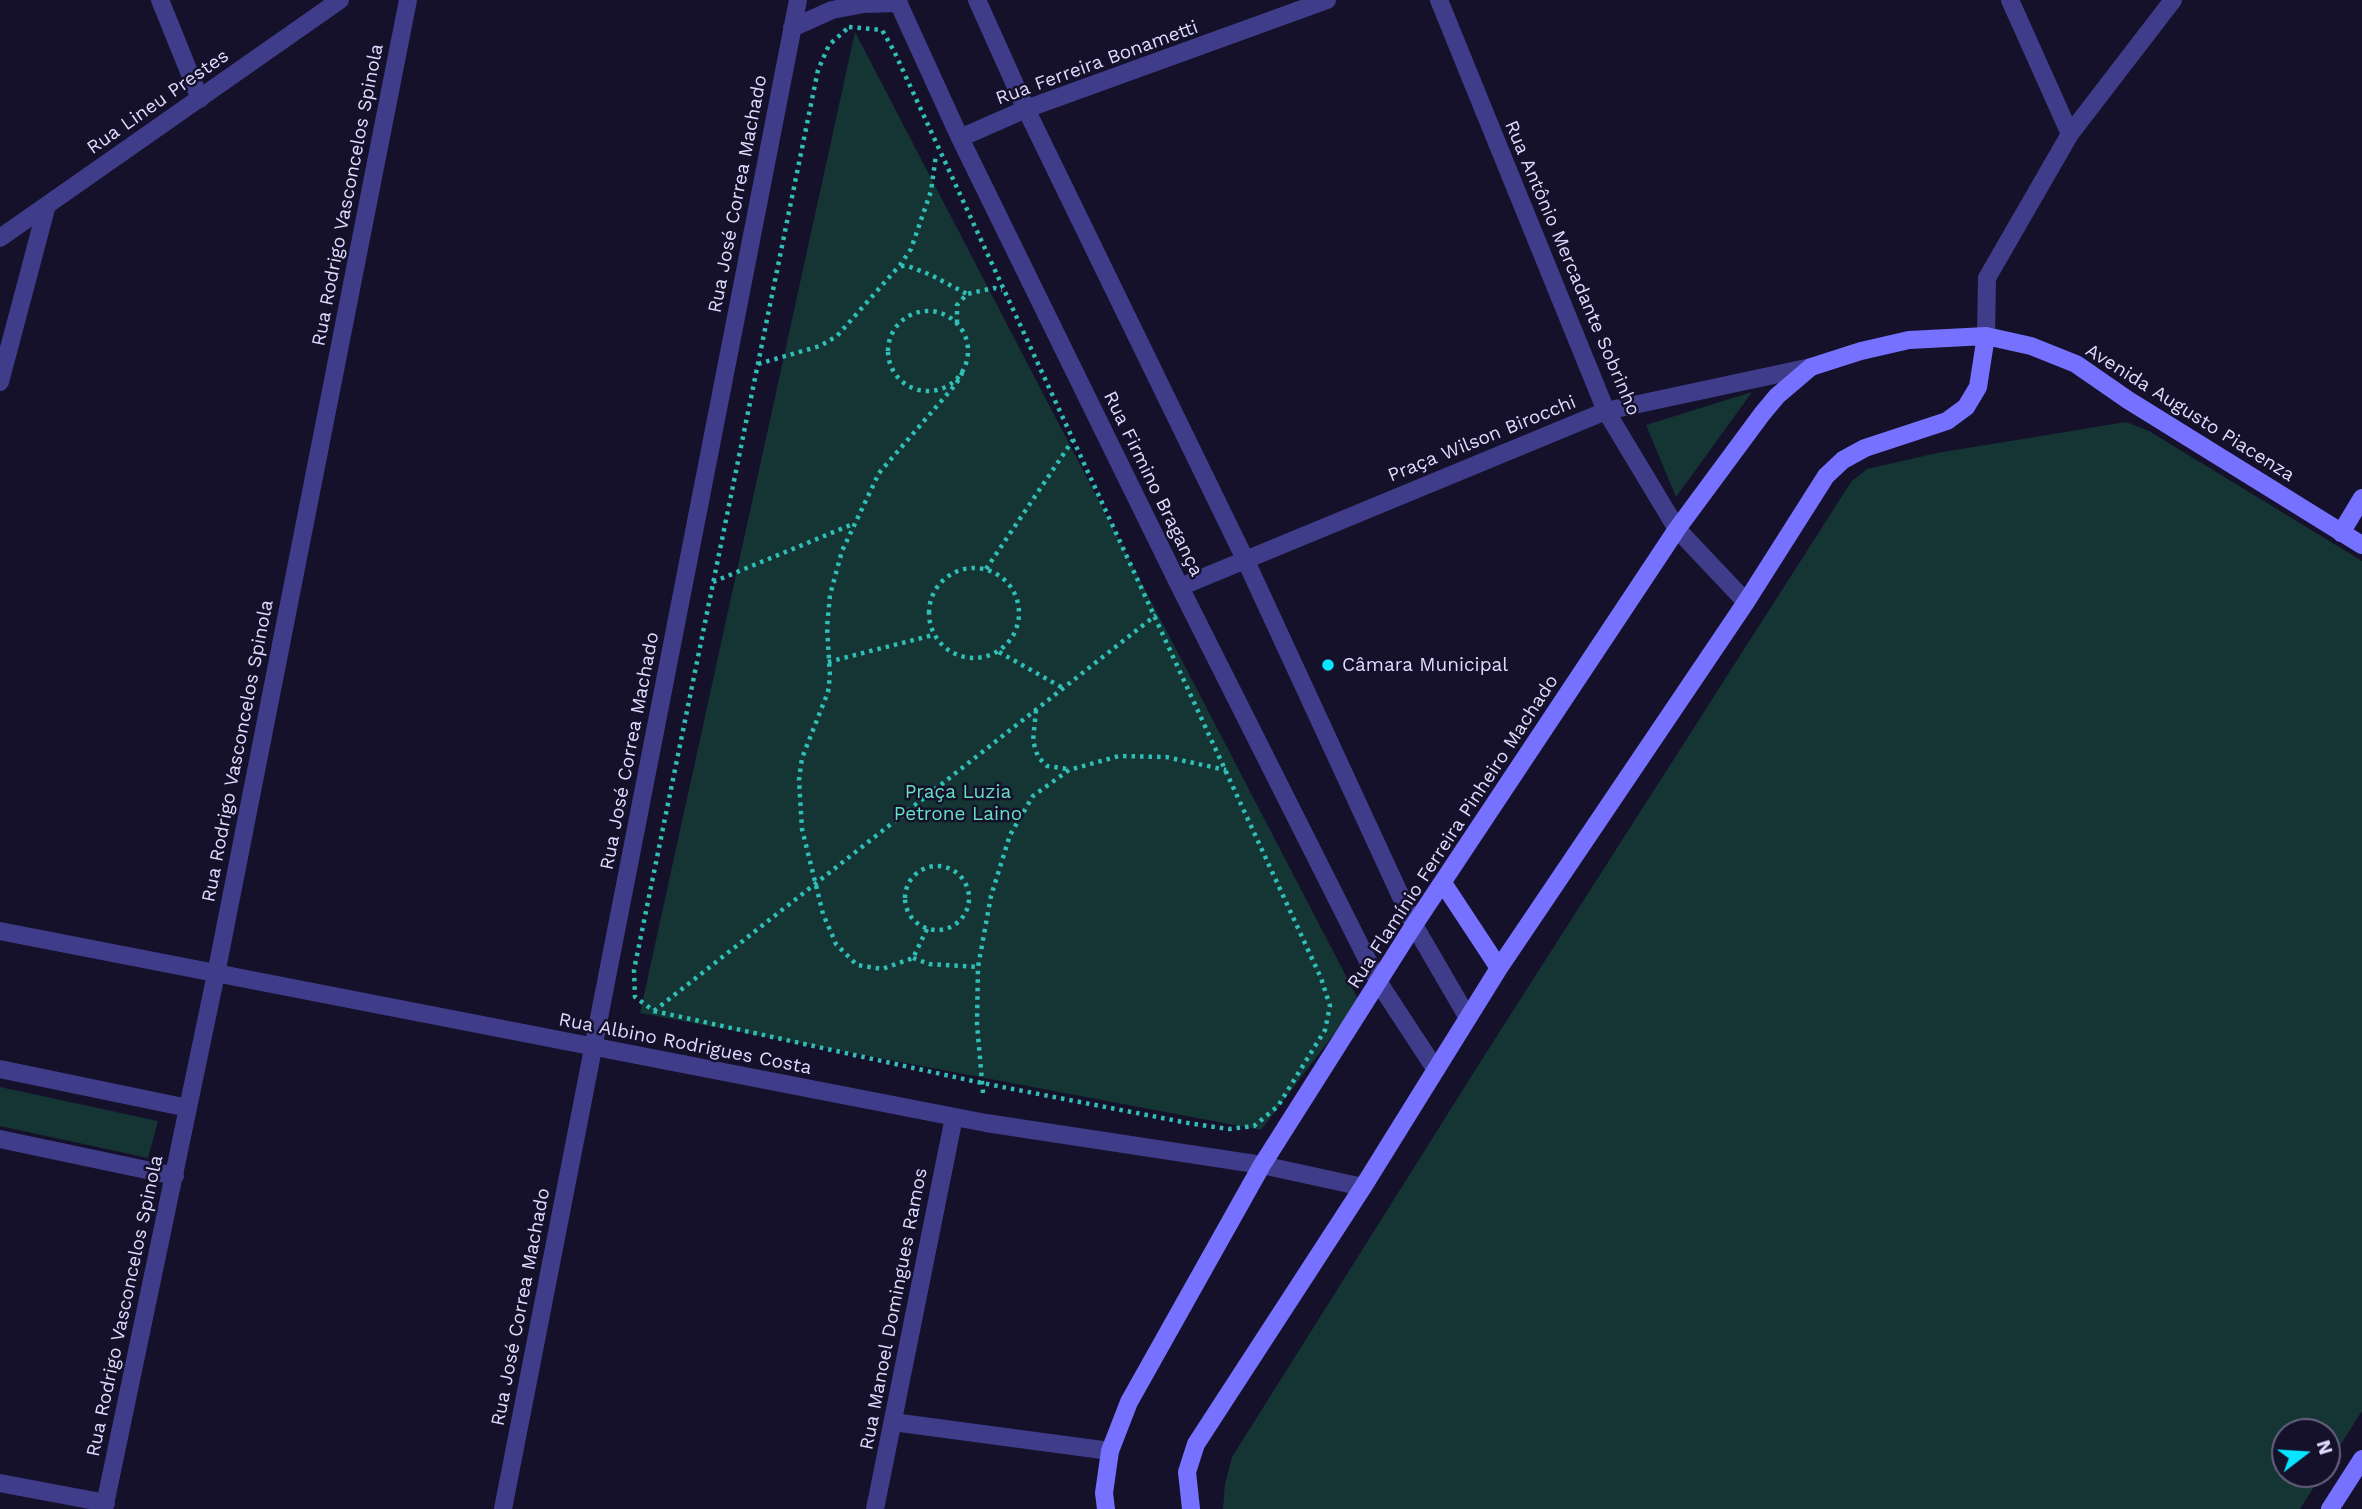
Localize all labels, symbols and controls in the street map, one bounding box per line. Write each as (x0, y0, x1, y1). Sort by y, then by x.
street label: Rua Ferreira Bonametti (993, 16, 1201, 110)
street label: Rua Rodrigo Vasconcelos Spinola (307, 42, 389, 348)
street label: Rua Lineu Prestes (83, 45, 233, 159)
street label: Rua José Correa Machado (704, 73, 772, 315)
street label: Rua Antônio Mercadante Sobrinho (1499, 117, 1645, 419)
street label: Avenida Augusto Piacenza (2081, 339, 2299, 487)
street label: Rua Firmino Bragança (1098, 388, 1208, 580)
street label: Praça Wilson Birocchi (1385, 391, 1579, 487)
street label: Rua Rodrigo Vasconcelos Spinola (197, 598, 279, 904)
street label: Rua José Correa Machado (596, 630, 664, 872)
place label: Câmara Municipal (1342, 654, 1508, 676)
marker: Câmara Municipal (1320, 657, 1336, 673)
street label: Rua Flamínio Ferreira Pinheiro Machado (1343, 671, 1563, 993)
park label: Praça Luzia Petrone Laino (894, 781, 1022, 825)
street label: Rua Albino Rodrigues Costa (557, 1008, 813, 1080)
street label: Rua Rodrigo Vasconcelos Spinola (82, 1153, 168, 1459)
street label: Rua Manoel Domingues Ramos (855, 1166, 933, 1452)
street label: Rua José Correa Machado (487, 1186, 555, 1428)
north arrow (2271, 1418, 2341, 1488)
text: N (2312, 1437, 2338, 1457)

